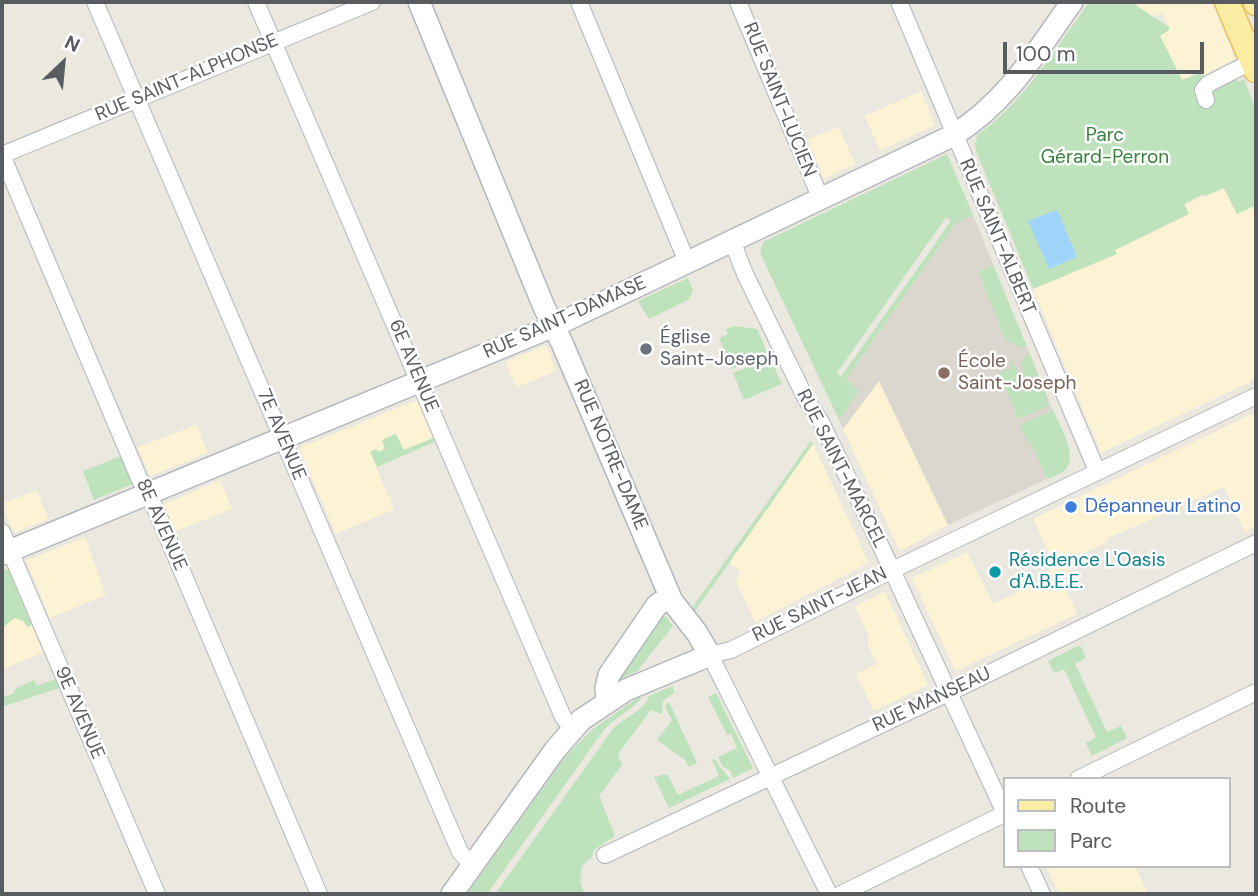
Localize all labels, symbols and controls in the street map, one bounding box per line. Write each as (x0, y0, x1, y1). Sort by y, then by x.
street label: RUE SAINT-LUCIEN (738, 19, 820, 181)
north arrow (28, 28, 98, 98)
scale bar (1006, 28, 1207, 72)
text: N (61, 29, 84, 58)
street label: RUE SAINT-ALPHONSE (92, 29, 282, 127)
text: 100 m (1016, 40, 1076, 68)
park label: Parc Gérard-Perron (1041, 125, 1169, 169)
street label: RUE SAINT-ALBERT (954, 156, 1040, 318)
street label: RUE SAINT-DAMASE (480, 272, 650, 364)
street label: 6E AVENUE (383, 316, 443, 416)
place label: Église Saint-Joseph (660, 327, 778, 371)
marker: Église Saint-Joseph (638, 341, 654, 357)
place label: École Saint-Joseph (958, 351, 1076, 395)
marker: École Saint-Joseph (936, 365, 952, 381)
street label: RUE NOTRE-DAME (568, 376, 652, 534)
street label: 7E AVENUE (252, 386, 310, 484)
street label: RUE SAINT-MARCEL (791, 386, 891, 552)
street label: 8E AVENUE (131, 476, 191, 574)
place label: Dépanneur Latino (1085, 496, 1241, 518)
marker: Dépanneur Latino (1063, 499, 1079, 515)
place label: Résidence L'Oasis d'A.B.E.E. (1009, 550, 1166, 594)
street label: RUE SAINT-JEAN (749, 563, 891, 647)
marker: Résidence L'Oasis d'A.B.E.E. (987, 564, 1003, 580)
street label: 9E AVENUE (49, 663, 109, 763)
street label: RUE MANSEAU (869, 663, 995, 737)
legend (1002, 777, 1230, 868)
text: Route (1070, 792, 1126, 820)
text: Parc (1070, 827, 1113, 855)

